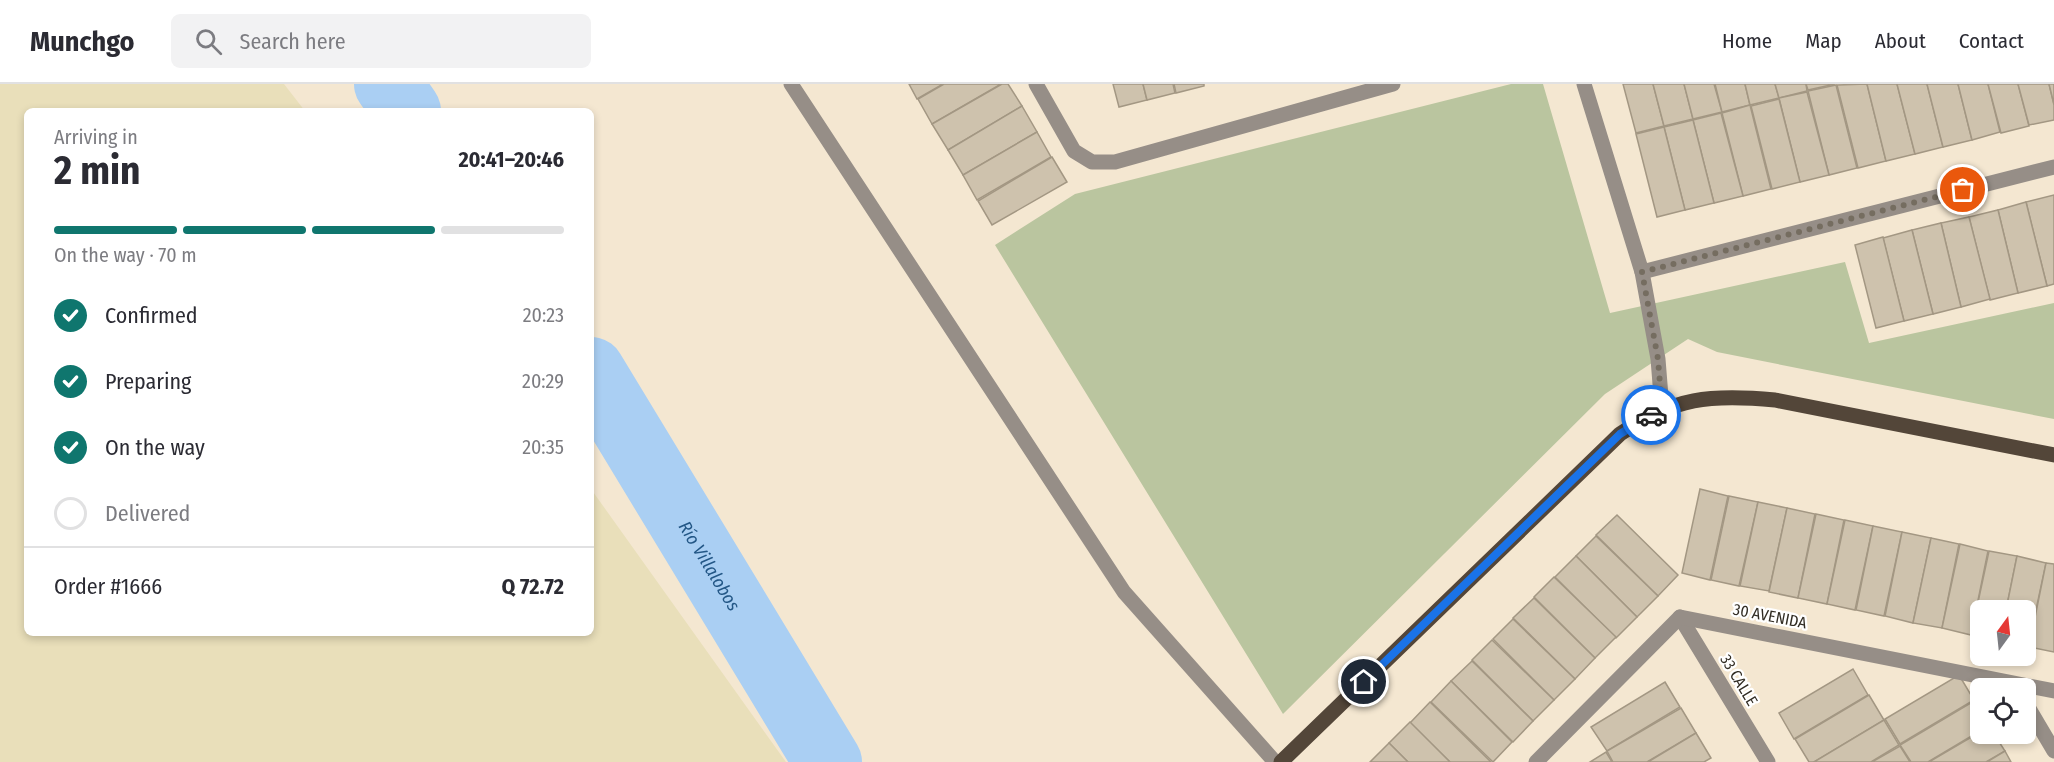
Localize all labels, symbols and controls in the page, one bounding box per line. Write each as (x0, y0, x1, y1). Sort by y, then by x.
search box (171, 14, 591, 68)
text: Munchgo (30, 25, 135, 58)
icon: search (192, 25, 225, 58)
text: Search here (240, 28, 346, 55)
text: Home (1722, 28, 1772, 54)
text: Map (1805, 28, 1842, 54)
text: About (1875, 28, 1926, 54)
text: Contact (1959, 28, 2024, 54)
text: Arriving in (54, 125, 138, 149)
text: 20:41–20:46 (458, 146, 564, 173)
text: 2 min (54, 148, 140, 194)
pin (1937, 164, 1988, 215)
icon: bag (1946, 173, 1979, 206)
text: On the way · 70 m (54, 243, 197, 267)
icon: check (54, 299, 87, 332)
text: Confirmed (105, 302, 198, 329)
text: 20:23 (523, 303, 564, 327)
icon: check (54, 365, 87, 398)
text: Preparing (105, 368, 191, 395)
text: 20:29 (522, 369, 564, 393)
courier (1621, 385, 1681, 445)
icon: car (1635, 399, 1668, 432)
icon: check (54, 431, 87, 464)
text: On the way (105, 434, 205, 461)
text: 20:35 (522, 435, 564, 459)
text: Delivered (105, 500, 190, 527)
water label: Río Villalobos (674, 517, 745, 615)
text: Order #1666 (54, 573, 162, 600)
text: Q 72.72 (501, 573, 564, 600)
street label: 30 AVENIDA (1732, 600, 1809, 633)
north arrow (1970, 600, 2036, 666)
map controls (1970, 600, 2036, 744)
street label: 33 CALLE (1716, 651, 1762, 709)
pin (1338, 656, 1389, 707)
icon: home (1347, 665, 1380, 698)
button: locate (1970, 678, 2036, 744)

